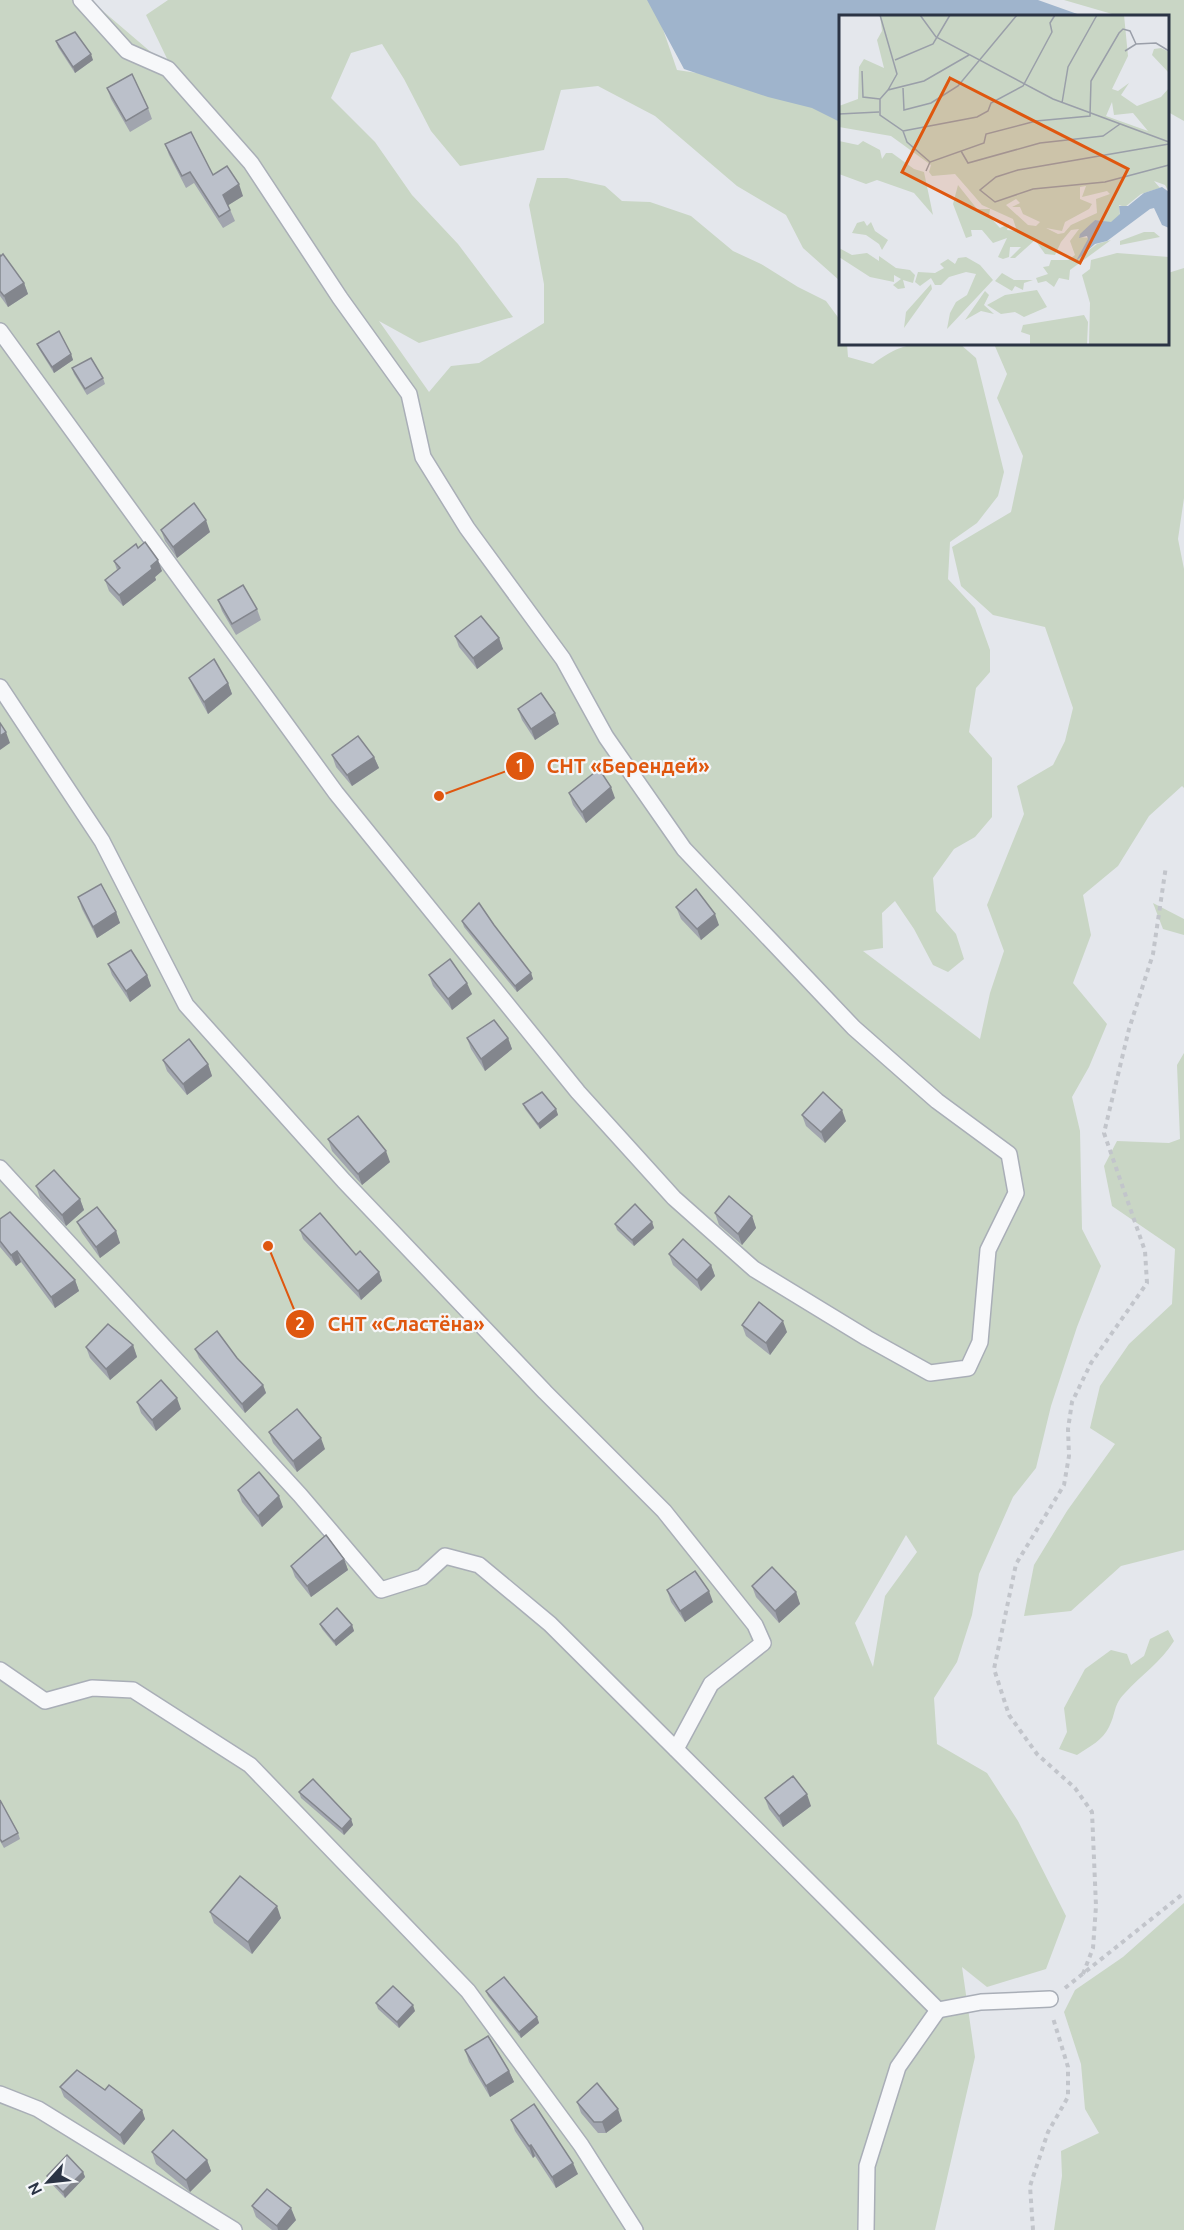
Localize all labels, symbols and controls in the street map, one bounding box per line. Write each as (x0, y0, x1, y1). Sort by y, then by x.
inset map (839, 15, 1169, 345)
callout: СНТ «Берендей» (505, 747, 722, 785)
text: СНТ «Берендей» (546, 754, 710, 777)
text: 1 (515, 755, 525, 775)
callout: СНТ «Сластёна» (285, 1305, 496, 1343)
text: СНТ «Сластёна» (327, 1312, 485, 1335)
text: 2 (295, 1313, 305, 1333)
north arrow (18, 2152, 78, 2212)
text: N (24, 2179, 45, 2198)

